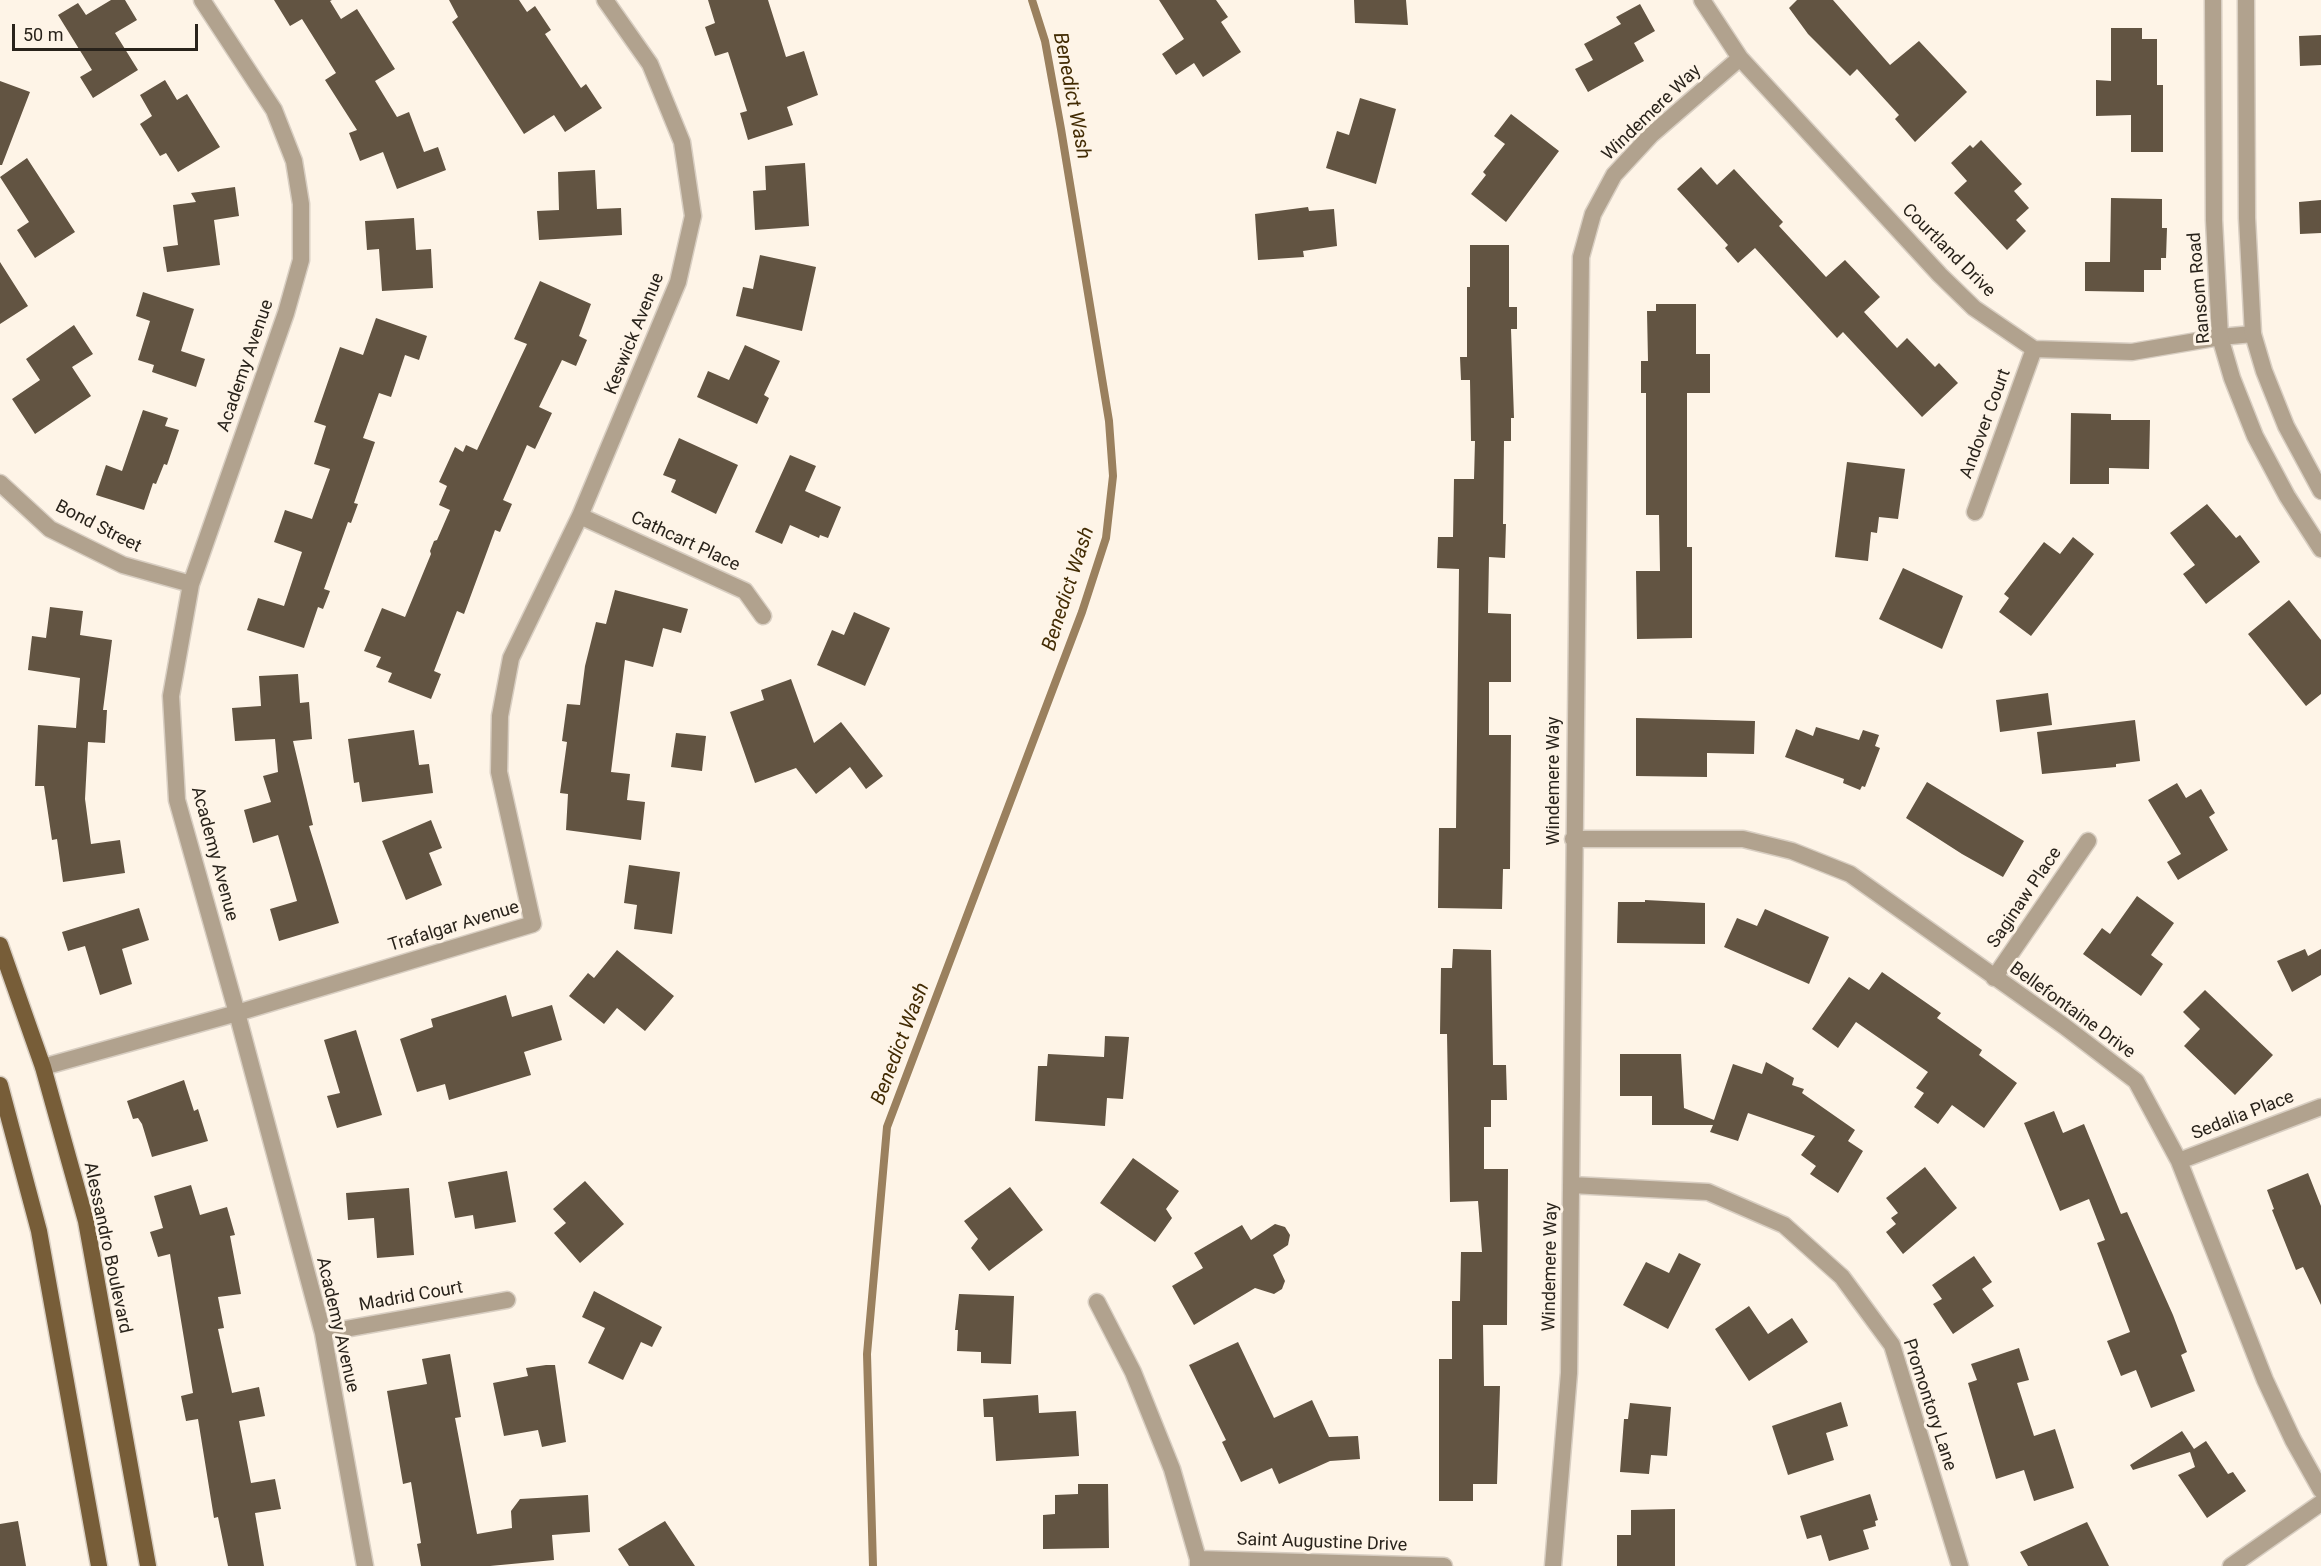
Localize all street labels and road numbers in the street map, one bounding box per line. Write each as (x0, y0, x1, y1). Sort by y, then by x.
street label: Windemere Way (1598, 60, 1706, 166)
street label: Courtland Drive (1897, 200, 1999, 302)
street label: Ransom Road (2184, 231, 2216, 345)
street label: Keswick Avenue (601, 270, 669, 398)
street label: Academy Avenue (213, 297, 279, 435)
street label: Andover Court (1956, 366, 2016, 482)
street label: Bond Street (51, 496, 145, 558)
street label: Cathcart Place (627, 507, 743, 577)
street label: Windemere Way (1543, 716, 1565, 846)
street label: Academy Avenue (186, 784, 242, 924)
street label: Saginaw Place (1983, 843, 2067, 953)
street label: Trafalgar Avenue (386, 897, 522, 957)
street label: Bellefontaine Drive (2005, 958, 2139, 1064)
street label: Sedalia Place (2189, 1087, 2297, 1145)
street label: Alessandro Boulevard (78, 1160, 136, 1336)
street label: Windemere Way (1539, 1202, 1563, 1332)
street label: Academy Avenue (311, 1255, 363, 1395)
street label: Madrid Court (357, 1277, 465, 1317)
street label: Promontory Lane (1897, 1336, 1961, 1474)
street label: Saint Augustine Drive (1236, 1529, 1408, 1557)

